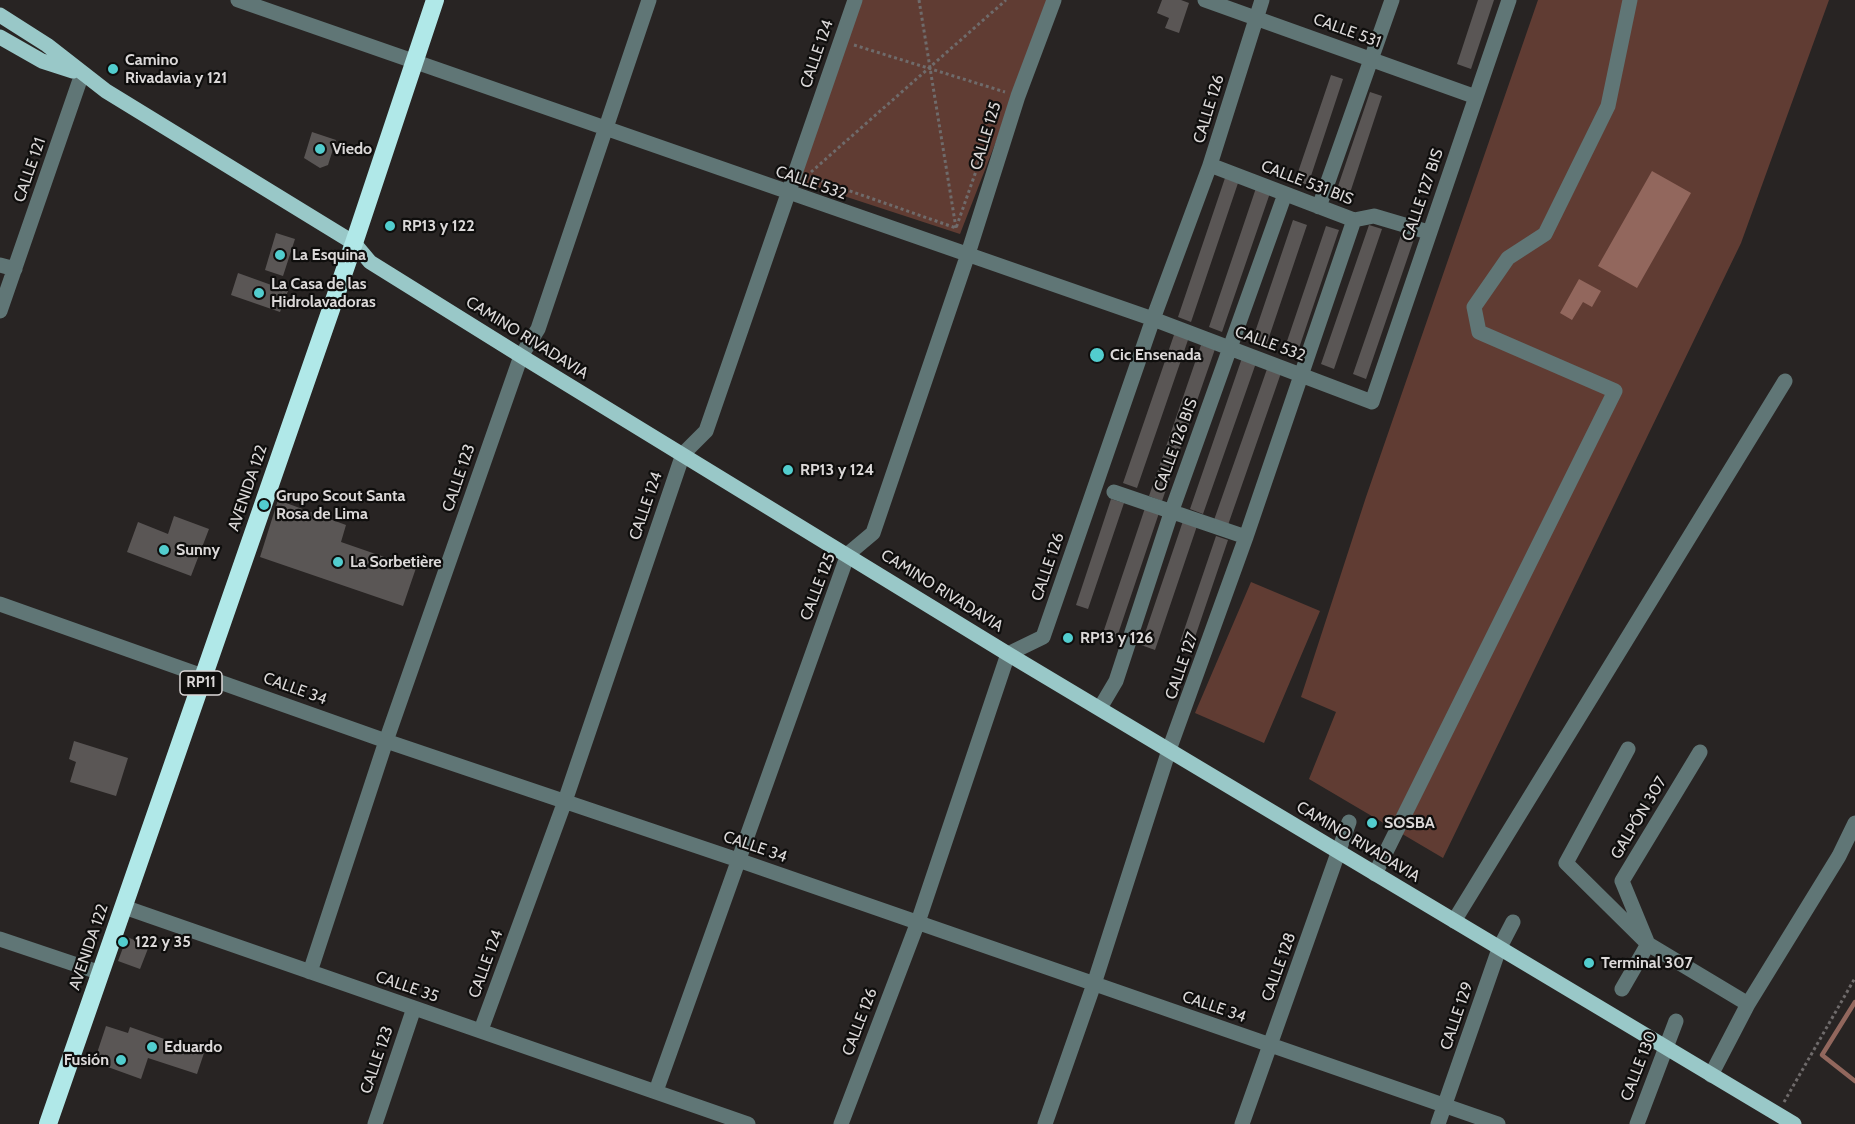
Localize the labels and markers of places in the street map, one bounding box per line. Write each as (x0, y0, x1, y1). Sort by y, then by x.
place label: Camino Rivadavia y 121 (125, 50, 227, 88)
marker: Camino Rivadavia y 121 (106, 62, 120, 76)
place label: Viedo (332, 139, 372, 159)
marker: Viedo (313, 142, 327, 156)
place label: RP13 y 122 (402, 216, 475, 236)
marker: RP13 y 122 (383, 219, 397, 233)
place label: La Esquina (292, 245, 366, 265)
marker: La Esquina (273, 248, 287, 262)
place label: La Casa de las Hidrolavadoras (271, 274, 376, 312)
marker: La Casa de las Hidrolavadoras (252, 286, 266, 300)
place label: Cic Ensenada (1110, 345, 1202, 365)
marker: Cic Ensenada (1088, 346, 1106, 364)
place label: RP13 y 124 (800, 460, 874, 480)
marker: RP13 y 124 (781, 463, 795, 477)
place label: Grupo Scout Santa Rosa de Lima (276, 486, 406, 524)
marker: Grupo Scout Santa Rosa de Lima (257, 498, 271, 512)
place label: Sunny (176, 540, 220, 560)
marker: Sunny (157, 543, 171, 557)
place label: La Sorbetière (350, 552, 442, 572)
marker: La Sorbetière (331, 555, 345, 569)
place label: RP13 y 126 (1080, 628, 1153, 648)
marker: RP13 y 126 (1061, 631, 1075, 645)
place label: SOSBA (1384, 813, 1435, 833)
marker: SOSBA (1365, 816, 1379, 830)
place label: 122 y 35 (135, 932, 191, 952)
marker: 122 y 35 (116, 935, 130, 949)
place label: Terminal 307 (1601, 953, 1693, 973)
marker: Terminal 307 (1582, 956, 1596, 970)
place label: Eduardo (164, 1037, 222, 1057)
marker: Eduardo (145, 1040, 159, 1054)
place label: Fusión (64, 1050, 109, 1070)
marker: Fusión (114, 1053, 128, 1067)

